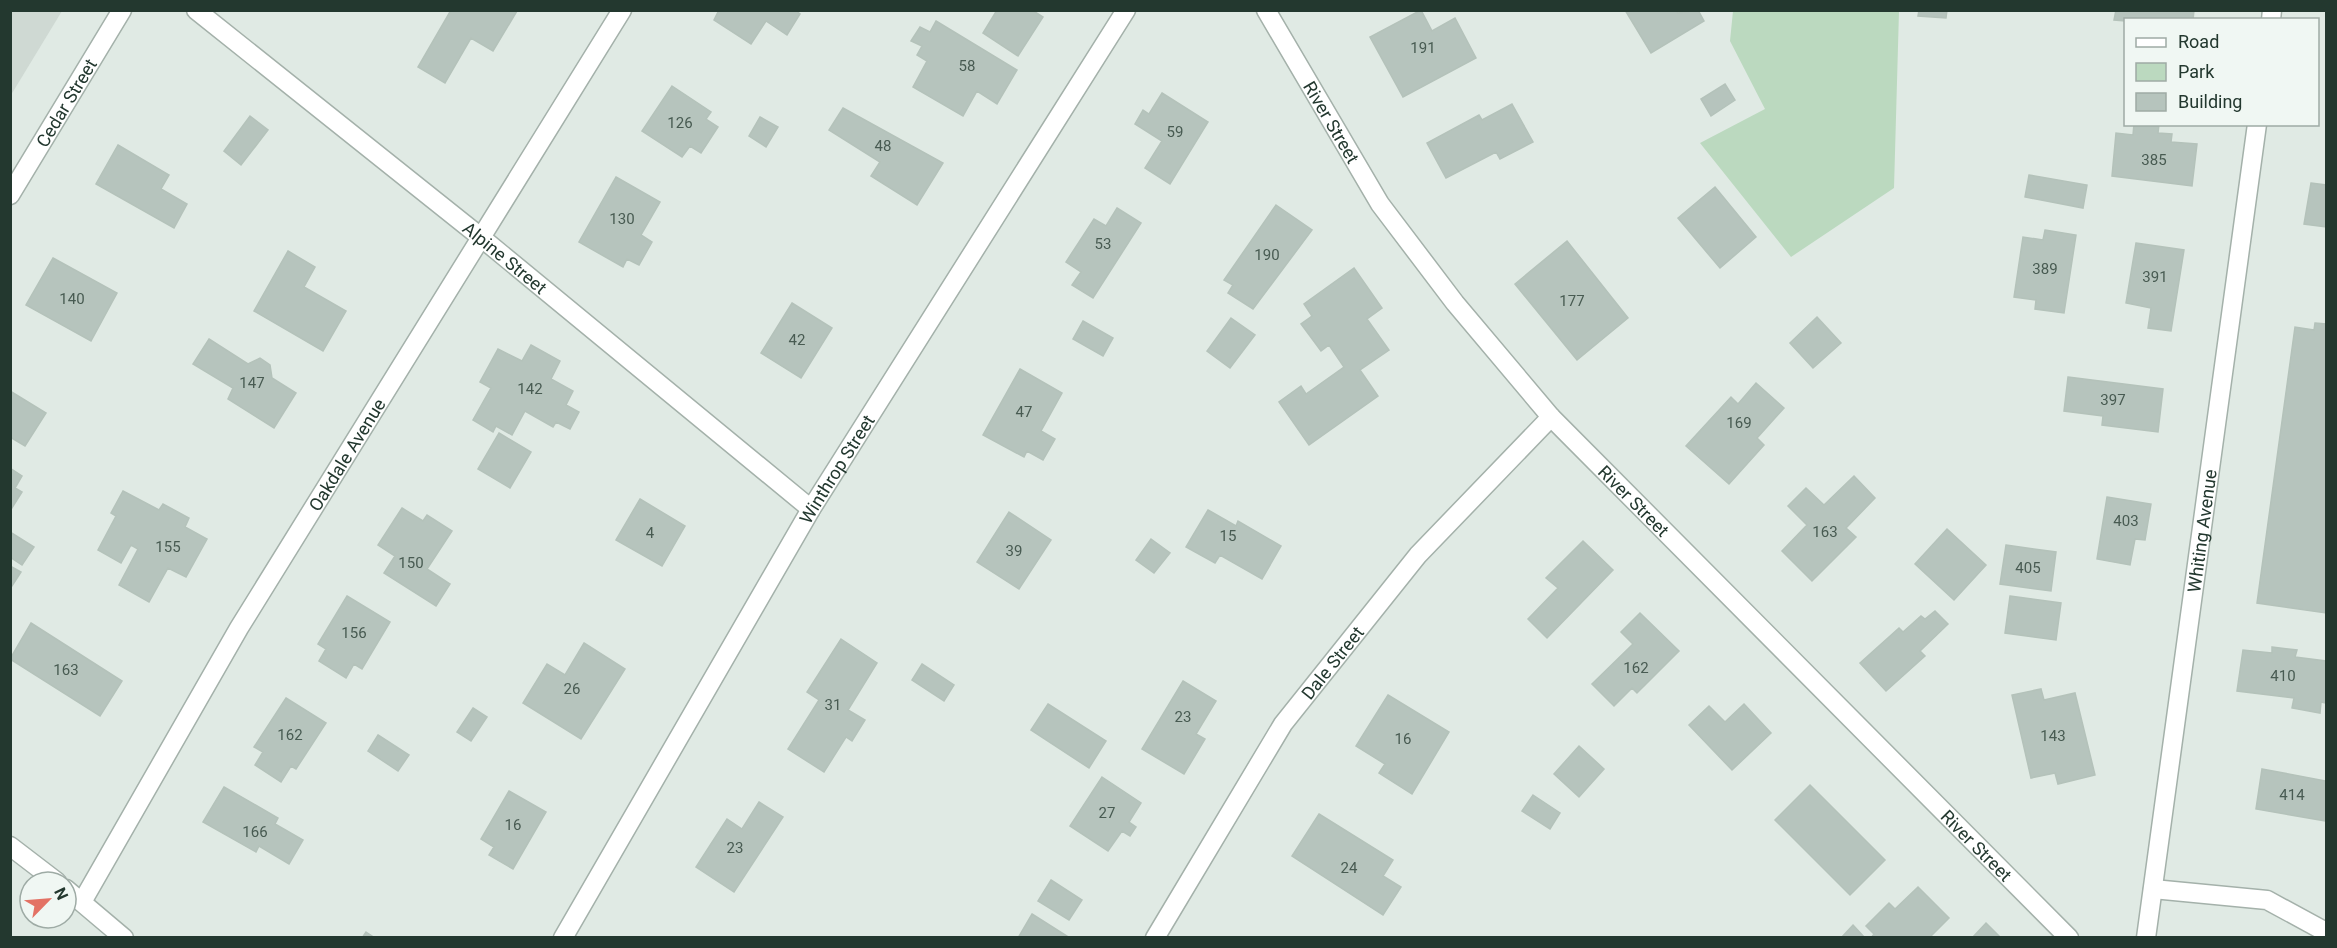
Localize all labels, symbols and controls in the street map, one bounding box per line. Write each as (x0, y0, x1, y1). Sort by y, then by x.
legend (2124, 18, 2319, 126)
text: Road (2178, 31, 2219, 52)
house number: 191 (1410, 39, 1436, 57)
street label: Cedar Street (31, 55, 101, 151)
house number: 58 (959, 57, 975, 75)
text: Park (2178, 61, 2215, 82)
street label: River Street (1300, 77, 1364, 167)
text: Building (2178, 91, 2242, 112)
house number: 126 (667, 114, 693, 132)
house number: 59 (1167, 123, 1183, 141)
house number: 48 (875, 137, 891, 155)
house number: 385 (2141, 151, 2167, 169)
house number: 130 (609, 210, 635, 228)
street label: Alpine Street (459, 217, 551, 298)
house number: 53 (1095, 235, 1111, 253)
house number: 190 (1254, 246, 1280, 264)
house number: 389 (2032, 260, 2058, 278)
house number: 391 (2142, 268, 2168, 286)
house number: 140 (59, 290, 85, 308)
house number: 177 (1559, 292, 1585, 310)
house number: 42 (789, 331, 805, 349)
house number: 147 (239, 374, 265, 392)
house number: 142 (517, 380, 543, 398)
house number: 397 (2100, 391, 2126, 409)
street label: Oakdale Avenue (304, 394, 389, 515)
house number: 47 (1016, 403, 1032, 421)
street label: Winthrop Street (795, 411, 878, 527)
house number: 169 (1726, 414, 1752, 432)
street label: River Street (1594, 461, 1674, 541)
street label: Whiting Avenue (2183, 468, 2220, 594)
house number: 403 (2113, 512, 2139, 530)
house number: 163 (1812, 523, 1838, 541)
house number: 4 (646, 524, 655, 542)
house number: 15 (1220, 527, 1236, 545)
house number: 155 (155, 538, 181, 556)
house number: 39 (1006, 542, 1022, 560)
house number: 150 (398, 554, 424, 572)
house number: 405 (2015, 559, 2041, 577)
street label: Dale Street (1297, 622, 1368, 703)
house number: 156 (341, 624, 367, 642)
house number: 162 (1623, 659, 1649, 677)
house number: 163 (53, 661, 79, 679)
house number: 410 (2270, 667, 2296, 685)
house number: 26 (564, 680, 580, 698)
house number: 31 (825, 696, 841, 714)
house number: 23 (1175, 708, 1191, 726)
house number: 162 (277, 726, 303, 744)
house number: 143 (2040, 727, 2066, 745)
house number: 16 (1395, 730, 1411, 748)
house number: 414 (2279, 786, 2305, 804)
house number: 27 (1099, 804, 1115, 822)
street label: River Street (1937, 805, 2017, 885)
house number: 16 (505, 816, 521, 834)
house number: 166 (242, 823, 268, 841)
house number: 23 (727, 839, 743, 857)
house number: 24 (1341, 859, 1358, 877)
north arrow (18, 870, 78, 930)
text: N (50, 885, 72, 903)

